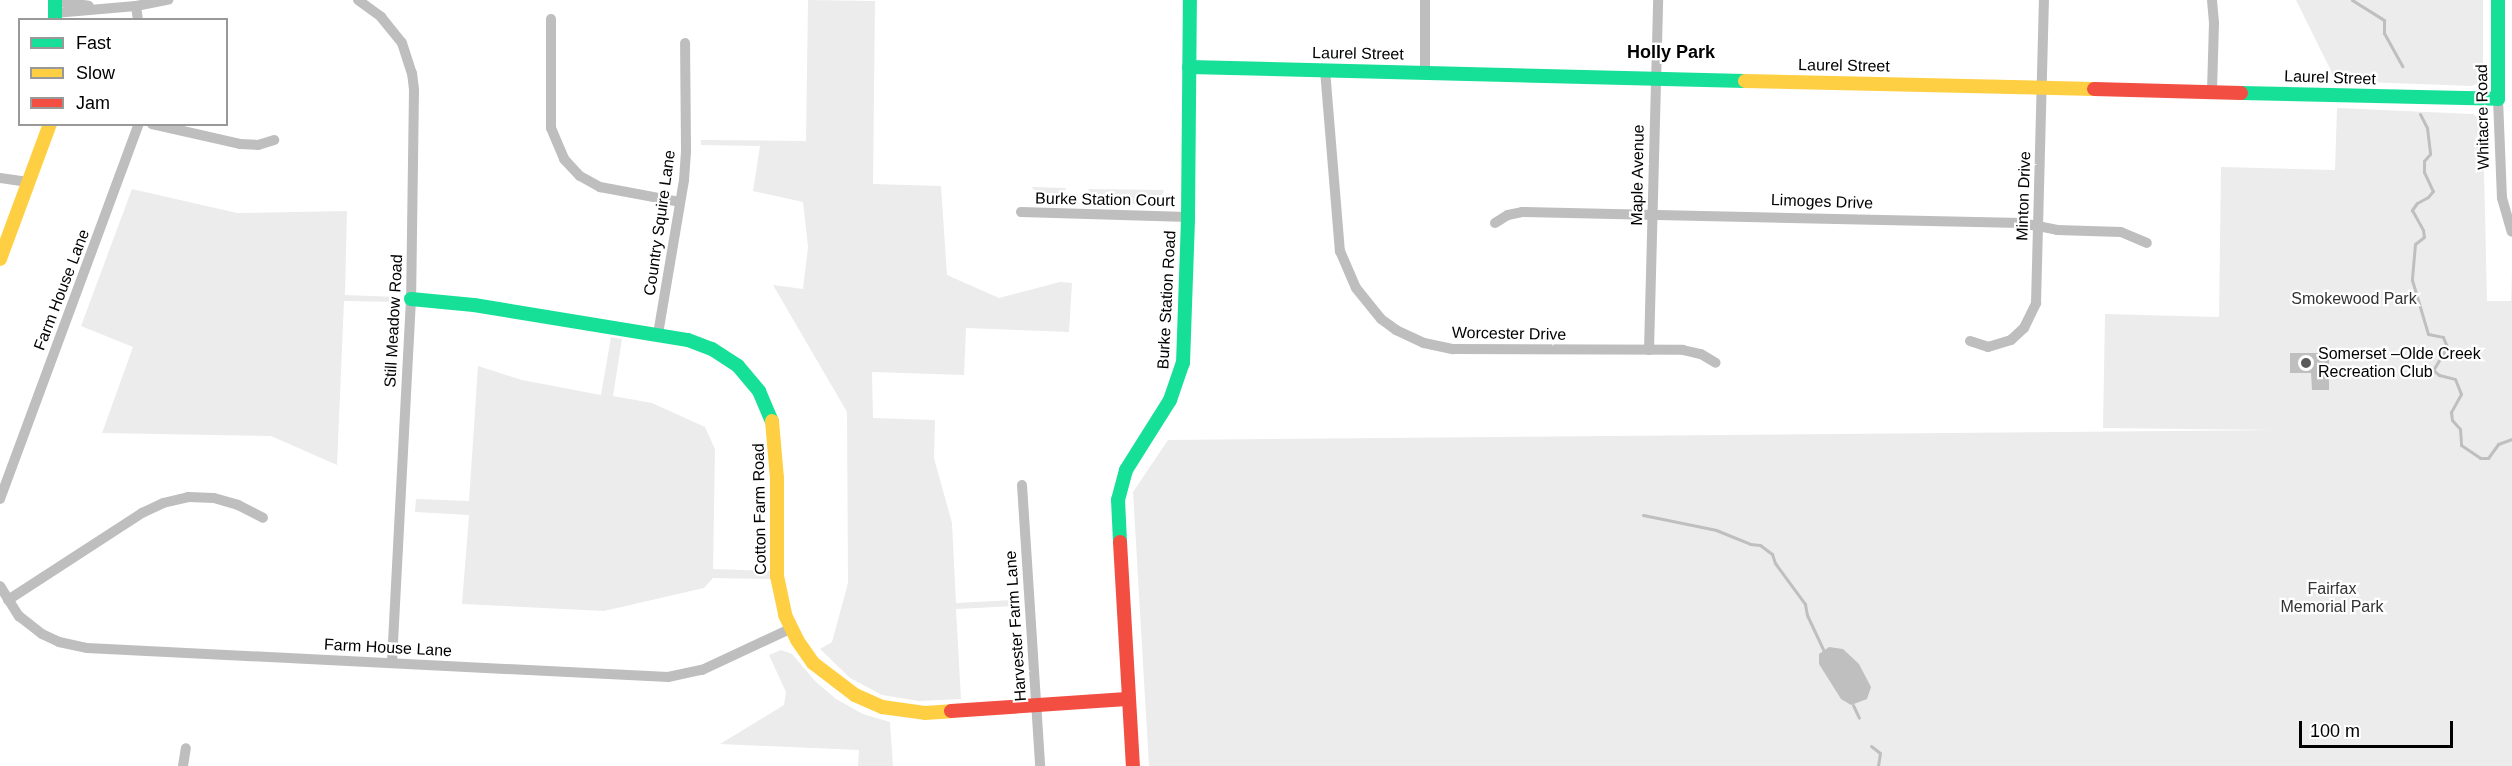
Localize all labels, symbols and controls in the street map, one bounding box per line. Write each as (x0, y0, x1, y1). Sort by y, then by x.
legend (18, 18, 228, 126)
text: Fast (76, 33, 111, 53)
district label: Holly Park (1627, 41, 1715, 63)
street label: Laurel Street (1312, 44, 1404, 64)
street label: Laurel Street (1798, 56, 1890, 76)
text: Slow (76, 63, 115, 83)
street label: Whitacre Road (2472, 64, 2494, 170)
street label: Laurel Street (2284, 67, 2376, 89)
text: Jam (76, 93, 110, 113)
street label: Maple Avenue (1628, 124, 1648, 226)
street label: Country Squire Lane (640, 149, 680, 297)
street label: Minton Drive (2013, 151, 2035, 241)
street label: Burke Station Court (1035, 189, 1175, 211)
street label: Limoges Drive (1771, 191, 1873, 213)
street label: Farm House Lane (30, 227, 94, 353)
street label: Burke Station Road (1154, 230, 1180, 370)
street label: Still Meadow Road (381, 254, 407, 388)
park label: Smokewood Park (2291, 289, 2417, 309)
street label: Worcester Drive (1452, 323, 1566, 345)
place label: Somerset –Olde Creek Recreation Club (2318, 344, 2481, 382)
marker: Somerset –Olde Creek Recreation Club (2299, 356, 2313, 370)
street label: Cotton Farm Road (749, 443, 771, 575)
street label: Harvester Farm Lane (1001, 550, 1031, 702)
park label: Fairfax Memorial Park (2280, 579, 2384, 617)
street label: Farm House Lane (324, 635, 452, 661)
scale bar (2302, 709, 2456, 747)
text: 100 m (2310, 721, 2360, 741)

